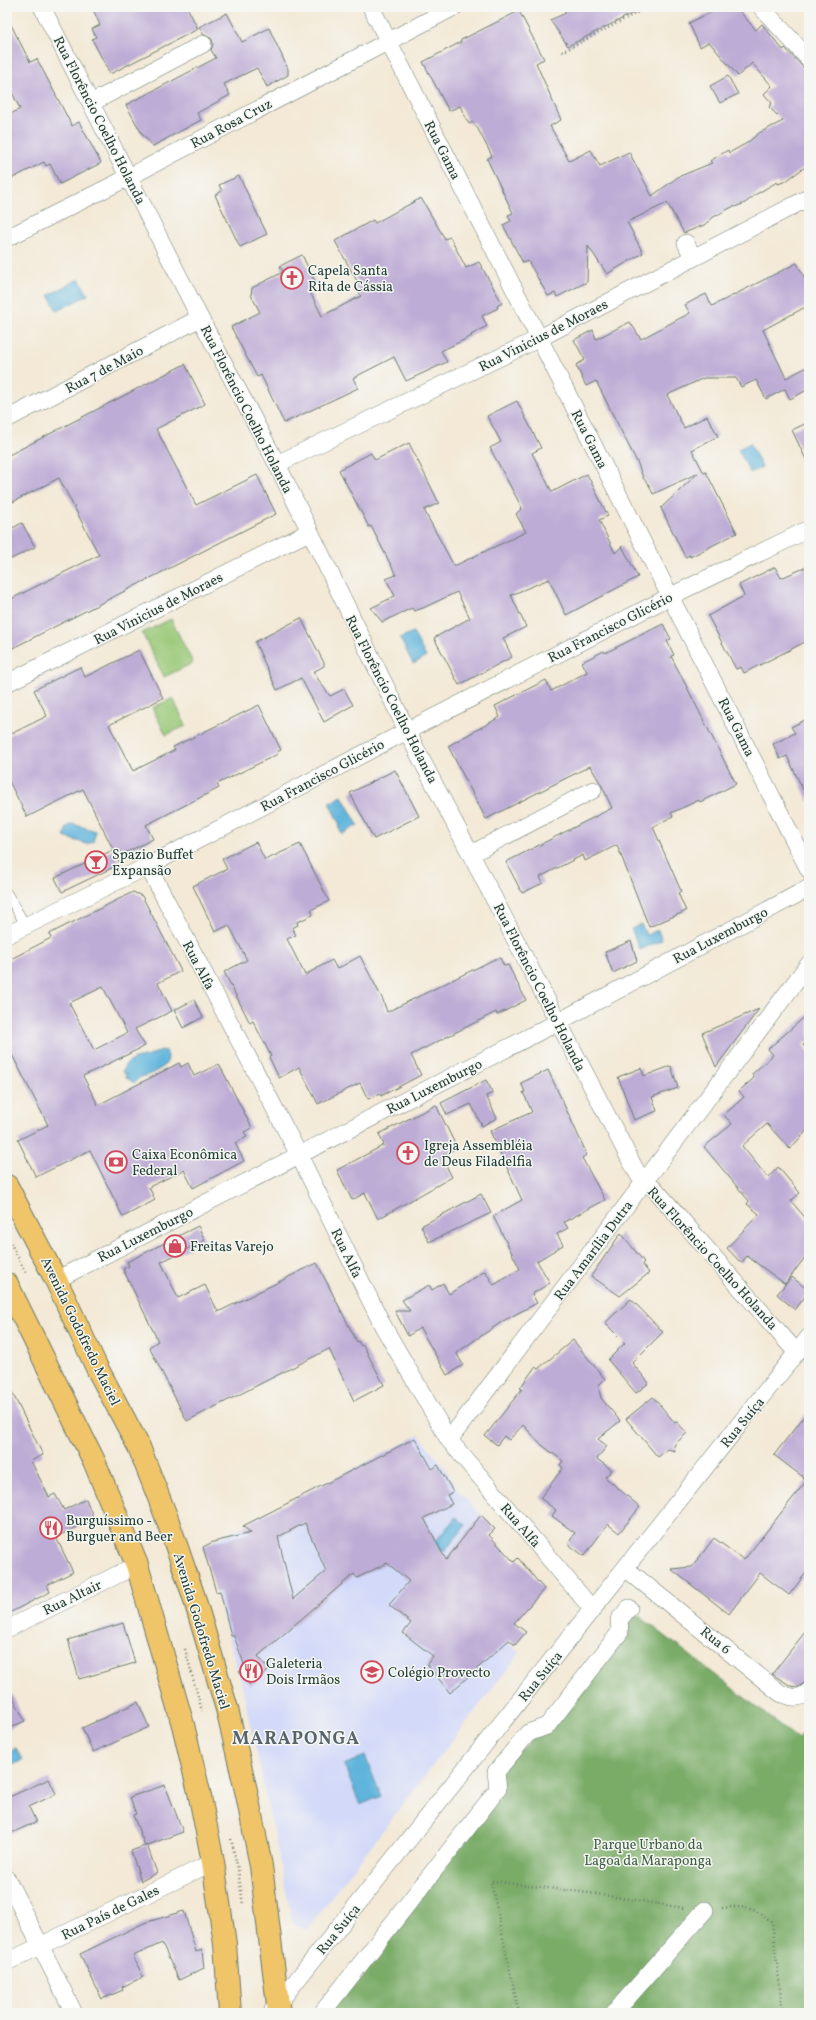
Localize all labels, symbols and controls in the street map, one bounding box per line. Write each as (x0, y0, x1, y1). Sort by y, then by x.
street label: Rua Florêncio Coelho Holanda (48, 33, 149, 208)
street label: Rua Rosa Cruz (188, 95, 276, 154)
street label: Rua Gama (419, 118, 465, 183)
place label: Capela Santa Rita de Cássia (308, 262, 393, 297)
church icon: Capela Santa Rita de Cássia (279, 265, 305, 291)
street label: Rua Vinicius de Moraes (476, 295, 612, 377)
street label: Rua Florêncio Coelho Holanda (195, 322, 296, 497)
street label: Rua 7 de Maio (62, 342, 147, 399)
street label: Rua Gama (566, 407, 612, 472)
street label: Rua Vinicius de Moraes (91, 568, 227, 650)
street label: Rua Francisco Glicério (545, 589, 676, 668)
street label: Rua Florêncio Coelho Holanda (340, 612, 441, 787)
street label: Rua Gama (713, 695, 759, 760)
street label: Rua Francisco Glicério (257, 736, 388, 817)
place label: Spazio Buffet Expansão (112, 846, 194, 881)
bar icon: Spazio Buffet Expansão (83, 849, 109, 875)
street label: Rua Florêncio Coelho Holanda (488, 900, 589, 1075)
street label: Rua Luxemburgo (670, 903, 772, 969)
street label: Rua Alfa (177, 938, 219, 994)
street label: Rua Luxemburgo (384, 1055, 486, 1120)
place label: Igreja Assembléia de Deus Filadelfia (424, 1137, 533, 1172)
church icon: Igreja Assembléia de Deus Filadelfia (395, 1140, 421, 1166)
place label: Caixa Econômica Federal (132, 1146, 237, 1181)
bank icon: Caixa Econômica Federal (103, 1149, 129, 1175)
street label: Rua Florêncio Coelho Holanda (642, 1183, 781, 1335)
street label: Rua Amarília Dutra (550, 1197, 638, 1305)
street label: Rua Luxemburgo (95, 1203, 197, 1268)
street label: Rua Alfa (325, 1226, 366, 1282)
shop icon: Freitas Varejo (162, 1233, 188, 1259)
place label: Freitas Varejo (190, 1238, 274, 1257)
street label: Avenida Godofredo Maciel (35, 1254, 124, 1409)
street label: Rua Suíça (717, 1394, 770, 1452)
street label: Rua Alfa (495, 1500, 544, 1552)
place label: Burguíssimo - Burguer and Beer (66, 1512, 173, 1547)
restaurant icon: Burguíssimo - Burguer and Beer (38, 1515, 64, 1541)
street label: Avenida Godofredo Maciel (168, 1551, 233, 1712)
street label: Rua Altair (40, 1576, 105, 1621)
street label: Rua 6 (696, 1623, 734, 1659)
street label: Rua Suíça (515, 1648, 568, 1706)
place label: Galeteria Dois Irmãos (266, 1655, 340, 1690)
restaurant icon: Galeteria Dois Irmãos (238, 1658, 264, 1684)
school or university icon: Colégio Provecto (359, 1659, 385, 1685)
place label: Colégio Provecto (388, 1664, 491, 1683)
district label: MARAPONGA (232, 1727, 360, 1752)
park label: Parque Urbano da Lagoa da Maraponga (584, 1836, 712, 1871)
street label: Rua País de Gales (59, 1881, 163, 1945)
street label: Rua Suíça (313, 1901, 366, 1959)

